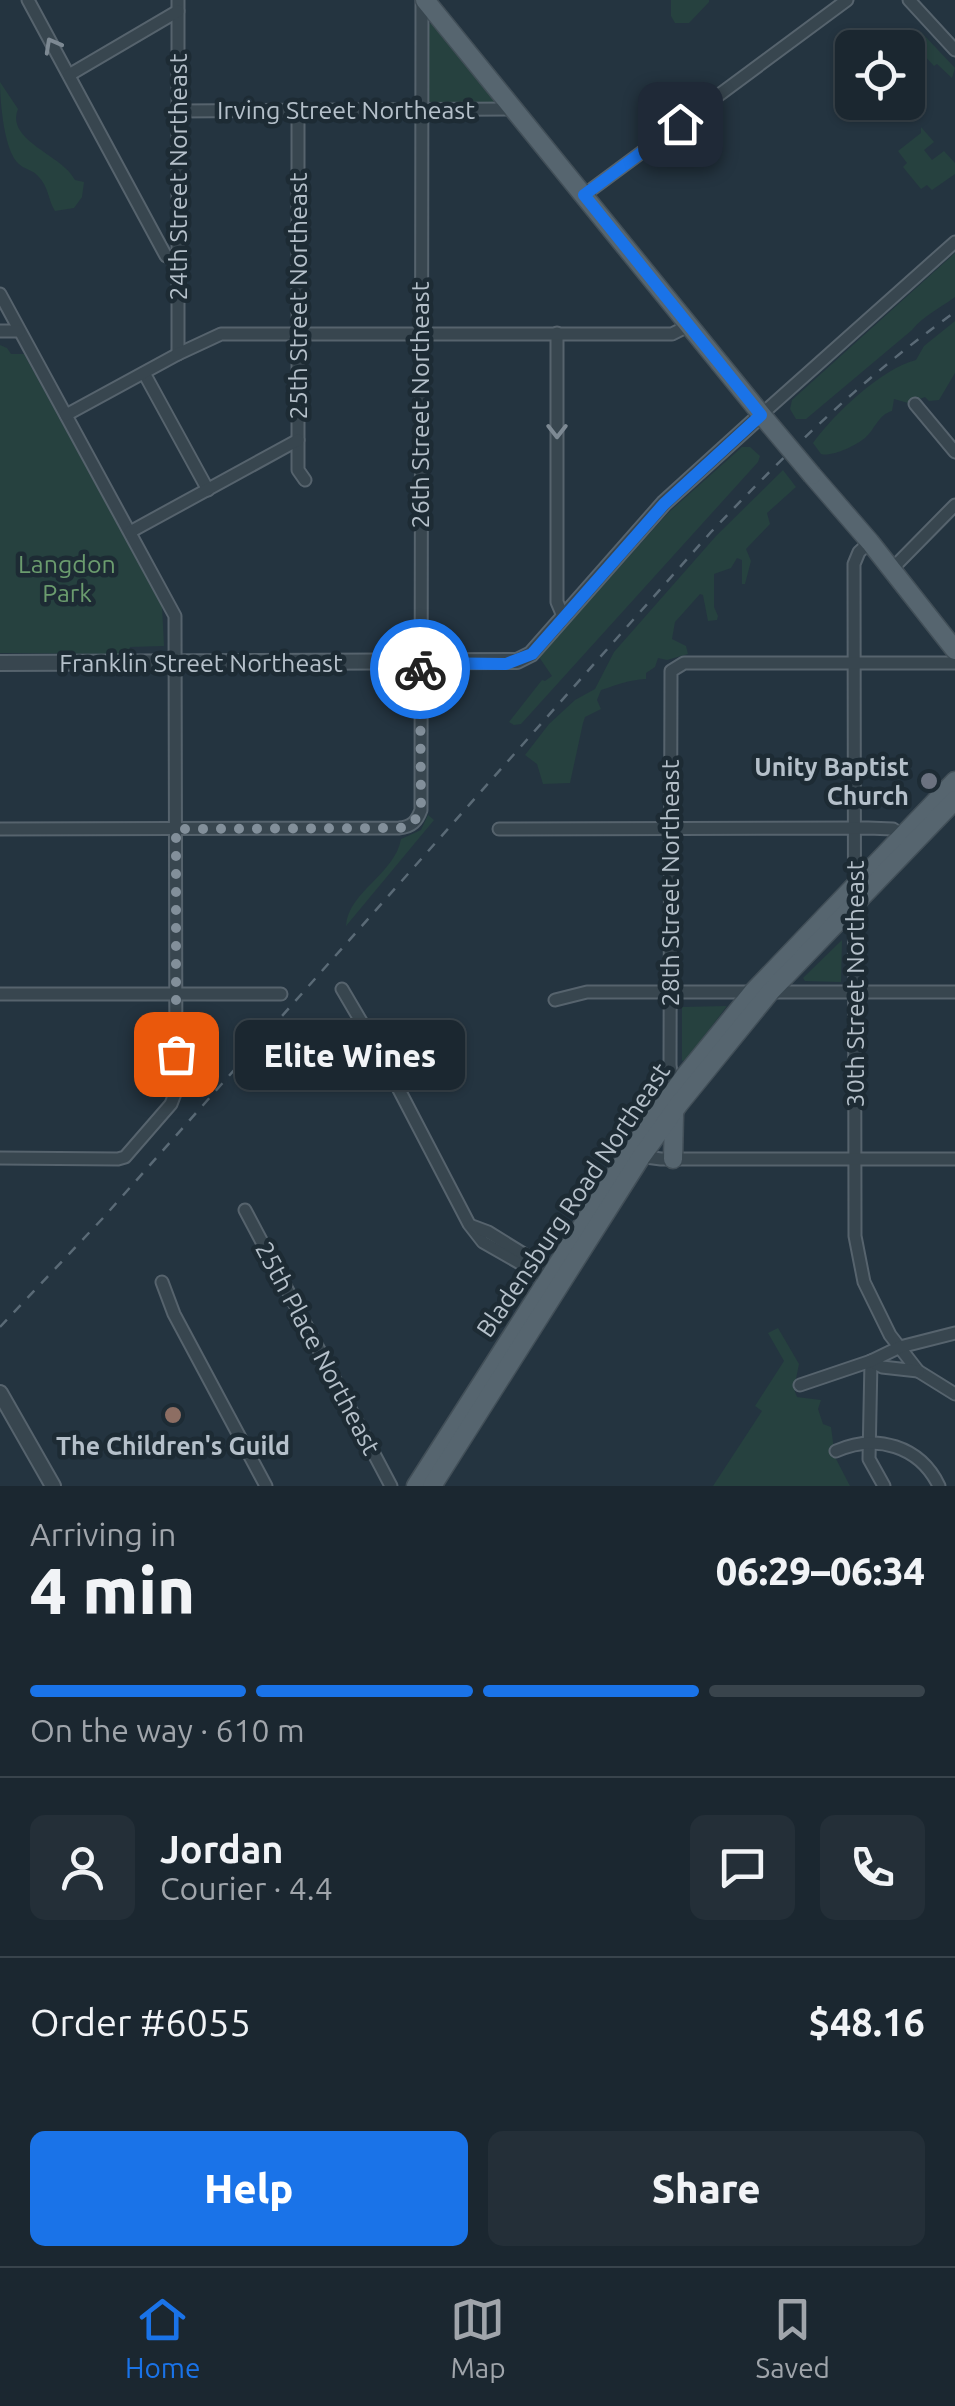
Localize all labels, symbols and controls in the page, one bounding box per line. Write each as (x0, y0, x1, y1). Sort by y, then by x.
map controls (835, 30, 925, 120)
button: locate (835, 30, 925, 120)
one-way arrow (45, 38, 65, 56)
street label: 24th Street Northeast (164, 53, 192, 300)
pin (638, 82, 723, 167)
street label: Irving Street Northeast (217, 96, 475, 124)
icon: home (653, 97, 708, 152)
street label: 25th Street Northeast (284, 172, 312, 419)
street label: 26th Street Northeast (406, 281, 434, 528)
one-way arrow (546, 424, 568, 439)
park label: Langdon Park (18, 550, 116, 607)
courier (370, 619, 470, 719)
icon: bike (393, 642, 448, 697)
street label: Franklin Street Northeast (59, 649, 343, 677)
place label: Unity Baptist Church (754, 753, 909, 810)
street label: 28th Street Northeast (656, 759, 684, 1006)
marker: Unity Baptist Church (918, 770, 940, 792)
street label: 30th Street Northeast (841, 860, 869, 1107)
pin (134, 1012, 219, 1097)
callout: Elite Wines (236, 1019, 466, 1089)
icon: bag (149, 1027, 204, 1082)
text: Elite Wines (264, 1037, 436, 1073)
street label: Bladensburg Road Northeast (471, 1058, 675, 1342)
street label: 25th Place Northeast (250, 1237, 386, 1459)
marker: The Children's Guild (162, 1404, 184, 1426)
place label: The Children's Guild (56, 1432, 290, 1460)
text: Arriving in (30, 1516, 176, 1552)
text: 06:29–06:34 (716, 1550, 925, 1592)
text: 4 min (30, 1553, 195, 1626)
text: On the way · 610 m (30, 1712, 305, 1748)
button: person (30, 1815, 135, 1920)
button: chat (690, 1815, 795, 1920)
button: phone (820, 1815, 925, 1920)
text: Jordan (160, 1828, 284, 1870)
text: Courier · 4.4 (160, 1870, 333, 1906)
text: Order #6055 (30, 2001, 251, 2043)
text: $48.16 (808, 2001, 925, 2043)
button: Help (30, 2131, 468, 2246)
button: Share (488, 2131, 925, 2246)
tab: Home (125, 2292, 201, 2383)
tab: Map (450, 2292, 506, 2383)
tab: Saved (755, 2292, 830, 2383)

